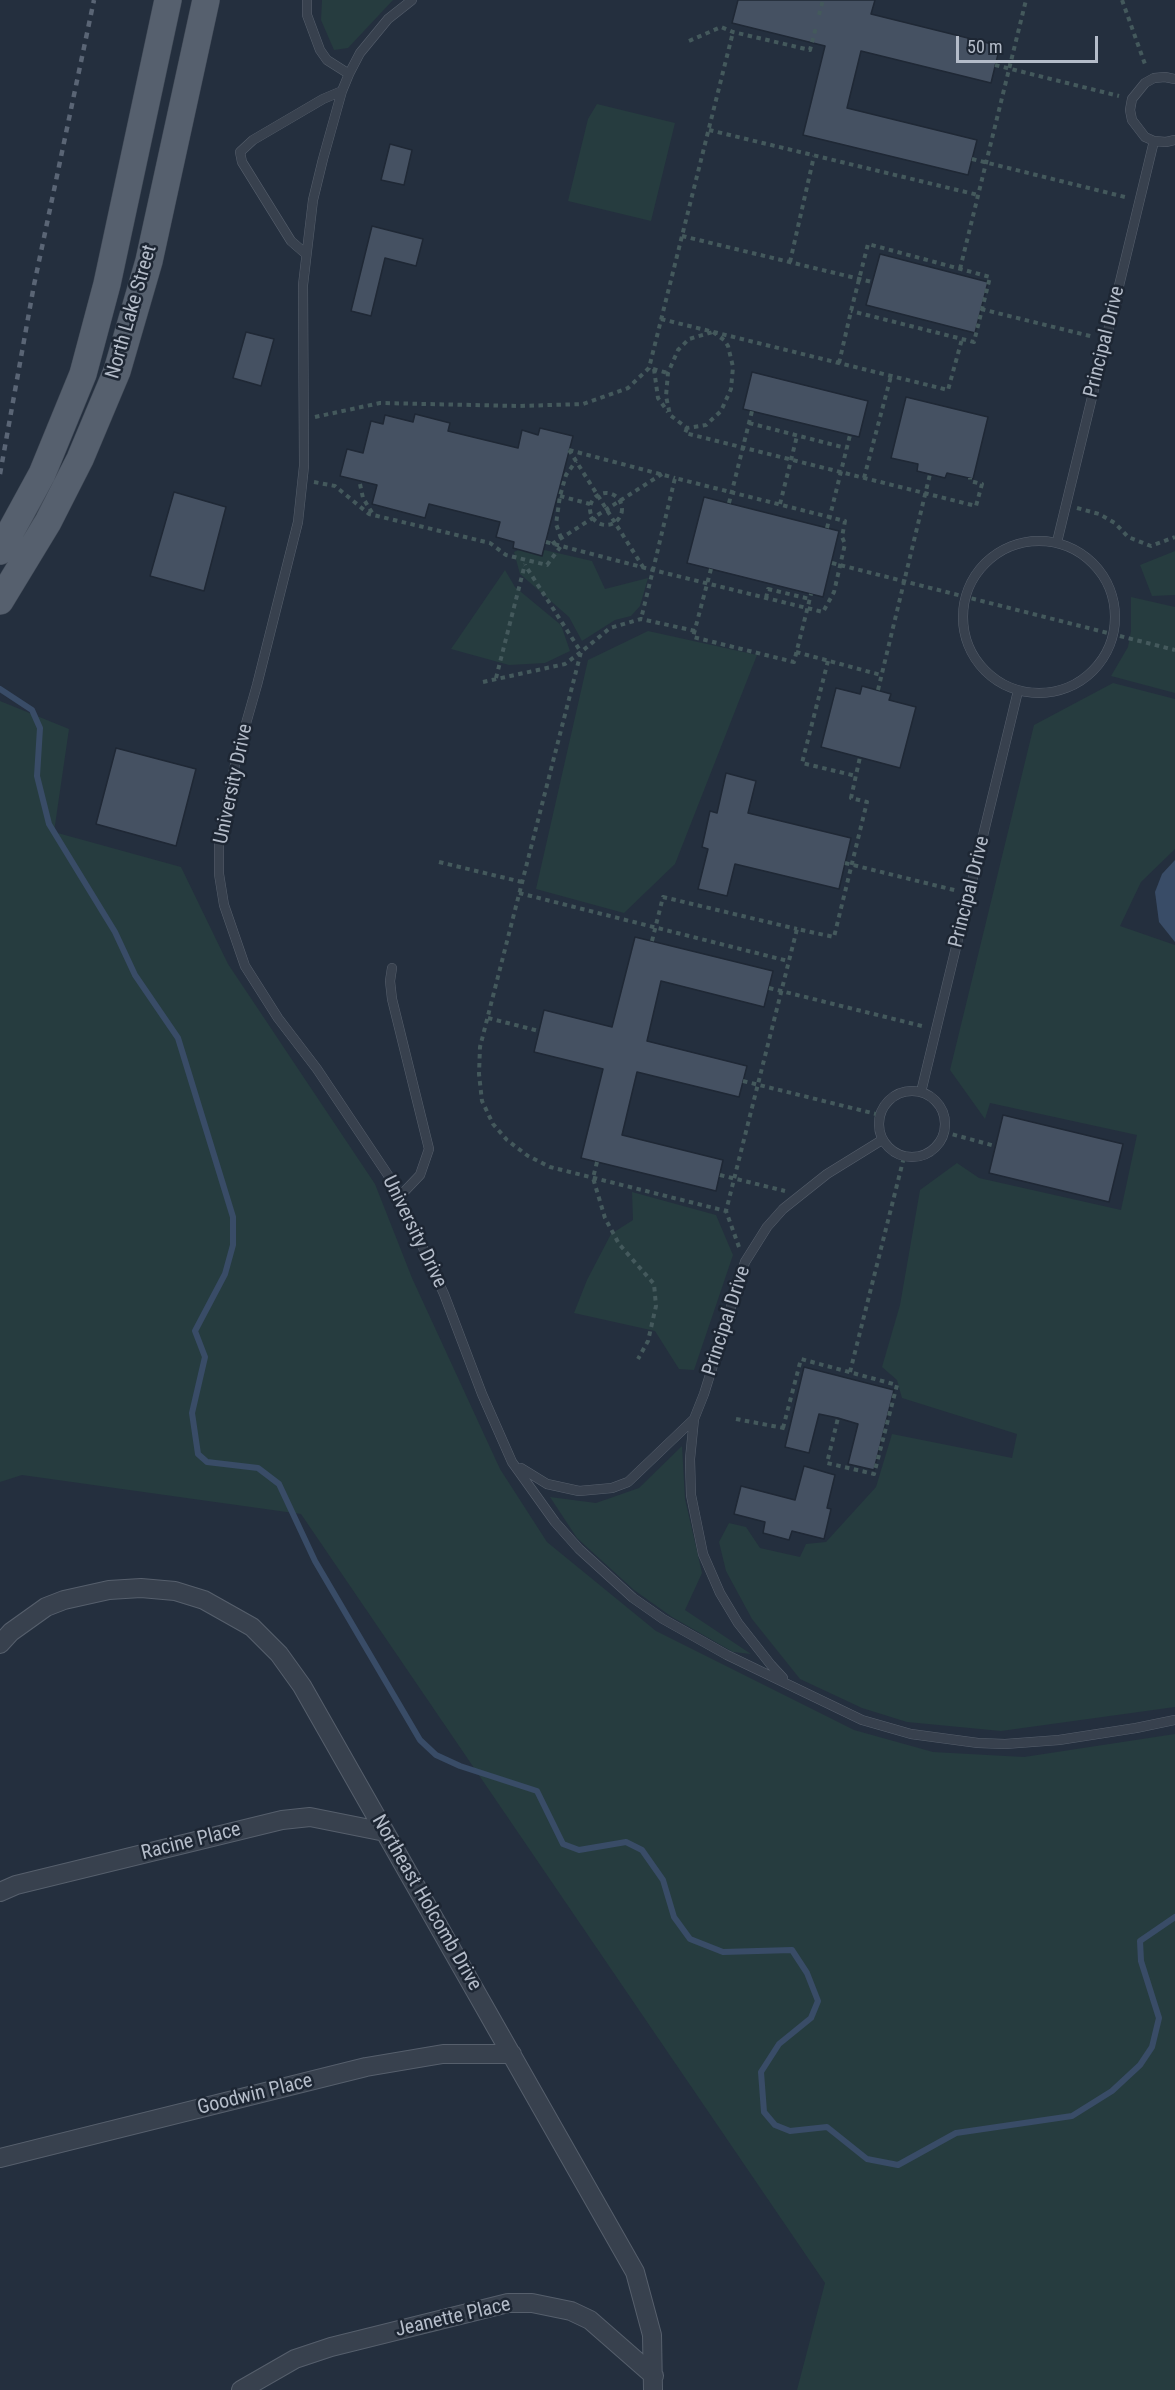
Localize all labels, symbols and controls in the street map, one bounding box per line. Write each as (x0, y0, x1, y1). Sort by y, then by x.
scale bar (959, 24, 1102, 62)
text: 50 m (967, 36, 1002, 57)
street label: North Lake Street (101, 242, 163, 382)
street label: Principal Drive (1080, 284, 1130, 400)
street label: University Drive (210, 722, 258, 846)
street label: Principal Drive (945, 834, 995, 950)
street label: University Drive (377, 1172, 451, 1292)
street label: Principal Drive (698, 1263, 756, 1379)
street label: Northeast Holcomb Drive (366, 1811, 486, 1995)
street label: Racine Place (139, 1818, 243, 1866)
street label: Goodwin Place (195, 2069, 315, 2121)
street label: Jeanette Place (393, 2293, 513, 2343)

